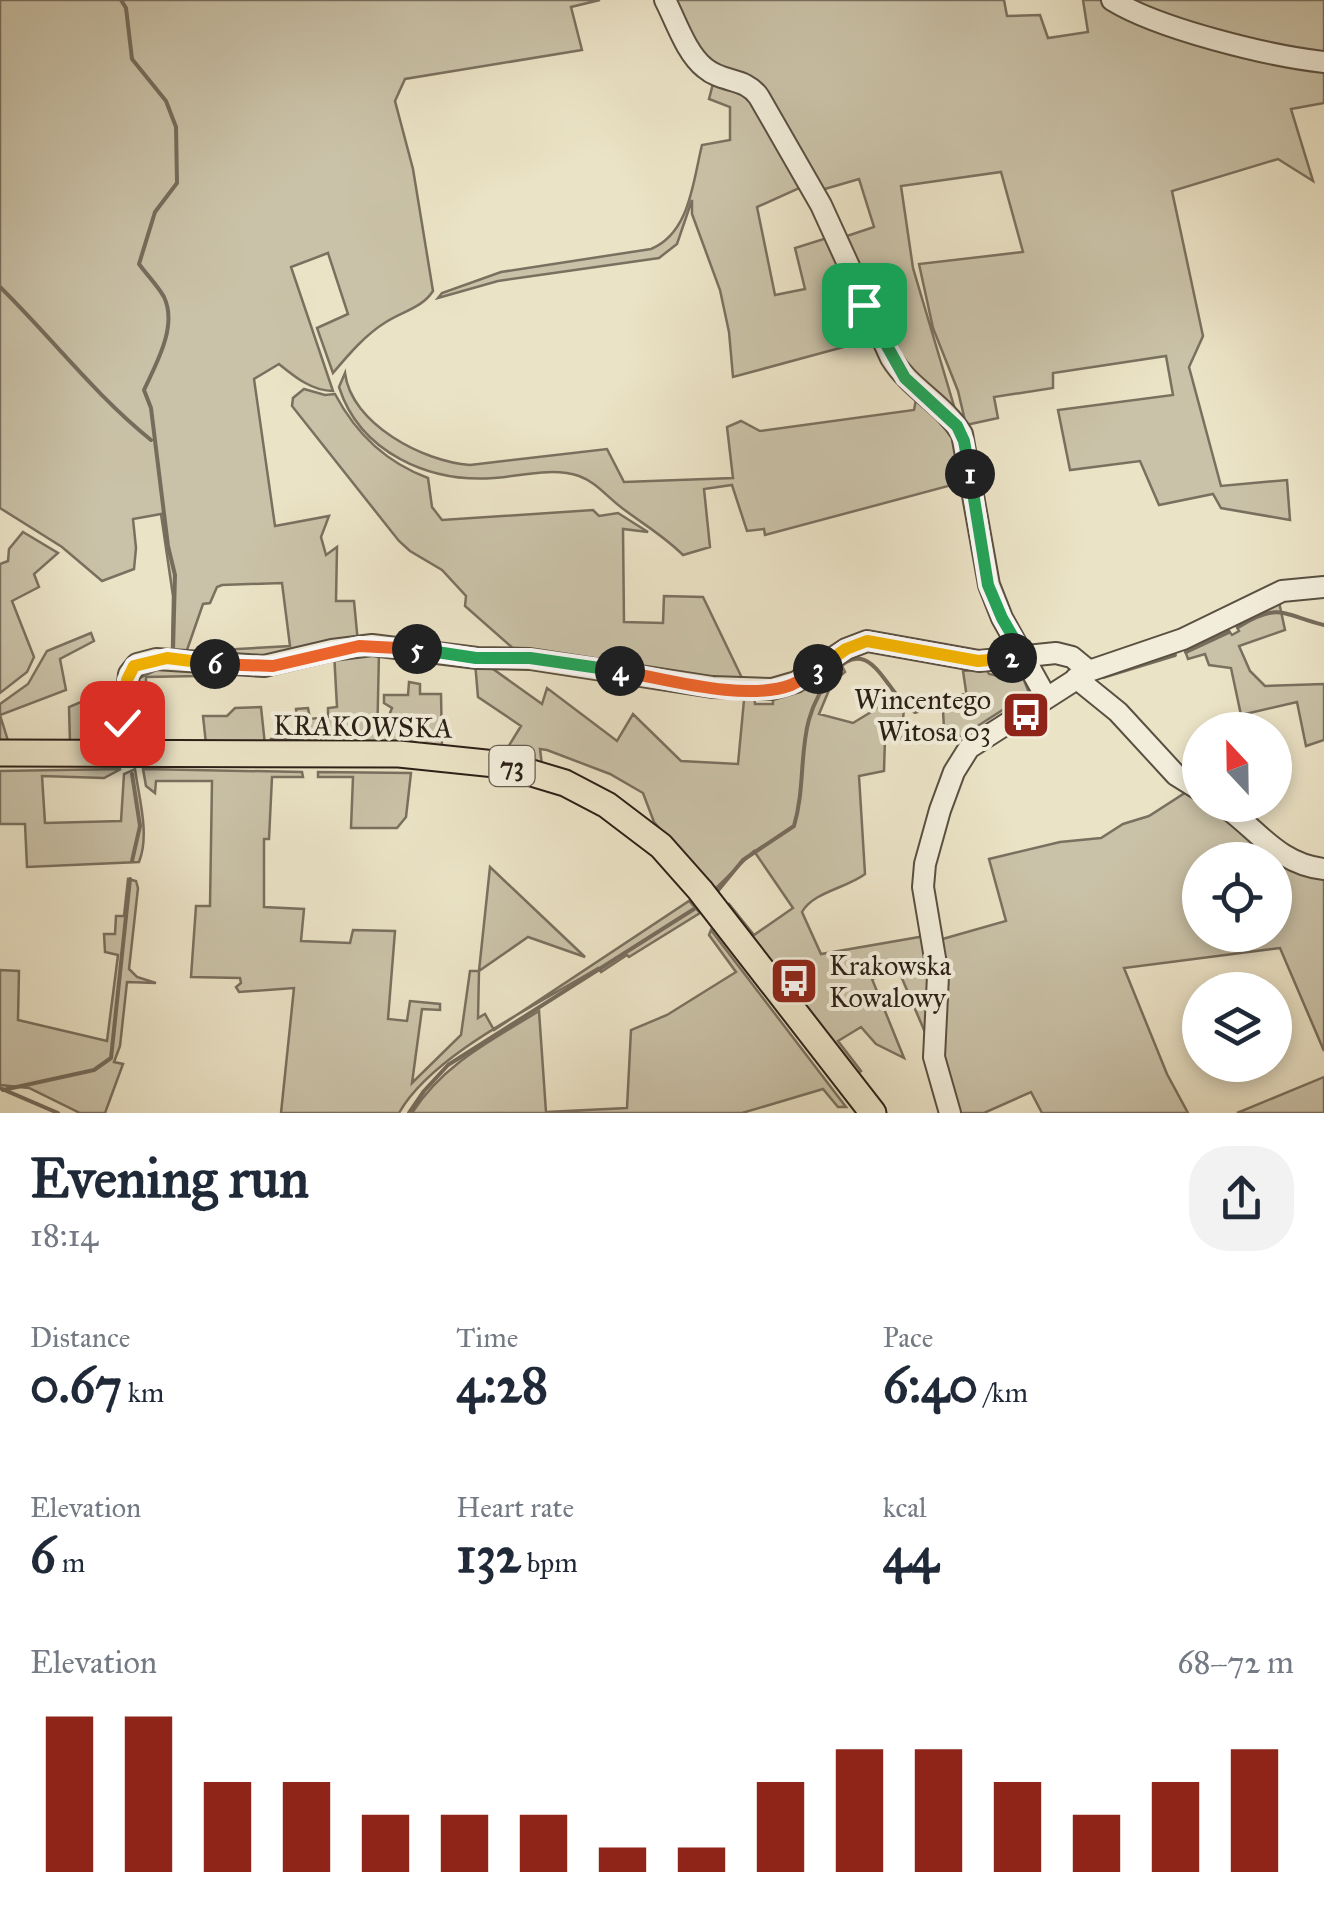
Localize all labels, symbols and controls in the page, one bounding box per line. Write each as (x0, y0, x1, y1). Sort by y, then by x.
pin (822, 263, 907, 348)
icon: arrive (837, 278, 892, 333)
pin: 1 (945, 449, 995, 499)
text: 1 (964, 456, 976, 491)
pin: 5 (392, 624, 442, 674)
text: 5 (410, 631, 424, 666)
pin: 2 (987, 633, 1037, 683)
pin: 6 (190, 639, 240, 689)
text: 2 (1005, 640, 1019, 675)
pin: 3 (793, 644, 843, 694)
text: 6 (208, 646, 222, 681)
pin: 4 (595, 646, 645, 696)
text: 3 (812, 651, 824, 686)
text: 4 (612, 653, 628, 688)
pin (80, 681, 165, 766)
place label: Wincentego Witosa 03 (854, 682, 991, 749)
bus stop icon: Wincentego Witosa 03 (1000, 689, 1052, 741)
icon: check (95, 696, 150, 751)
street label: KRAKOWSKA (273, 707, 453, 746)
north arrow (1182, 712, 1292, 822)
map controls (1182, 712, 1292, 1082)
road number: 73 (490, 746, 534, 786)
button: locate (1182, 842, 1292, 952)
place label: Krakowska Kowalowy (829, 948, 952, 1015)
bus stop icon: Krakowska Kowalowy (768, 955, 820, 1007)
button: layers (1182, 972, 1292, 1082)
text: Evening run (30, 1145, 309, 1212)
button: share (1189, 1146, 1294, 1251)
text: 18:14 (30, 1216, 98, 1255)
text: Distance (30, 1320, 130, 1355)
text: Time (456, 1320, 518, 1355)
text: Pace (883, 1320, 933, 1355)
text: 0.67 (30, 1355, 122, 1416)
text: 4:28 (456, 1355, 548, 1416)
text: 6:40 (883, 1355, 978, 1416)
text: km (122, 1375, 164, 1410)
text: /km (978, 1375, 1028, 1410)
text: Elevation (30, 1490, 141, 1525)
text: Heart rate (456, 1490, 574, 1525)
text: kcal (883, 1490, 927, 1525)
text: 6 (30, 1525, 56, 1586)
text: 132 (456, 1525, 521, 1586)
text: 44 (883, 1525, 938, 1586)
text: m (56, 1545, 85, 1580)
text: bpm (521, 1545, 578, 1580)
text: Elevation (30, 1643, 157, 1682)
text: 68–72 m (1177, 1643, 1294, 1682)

